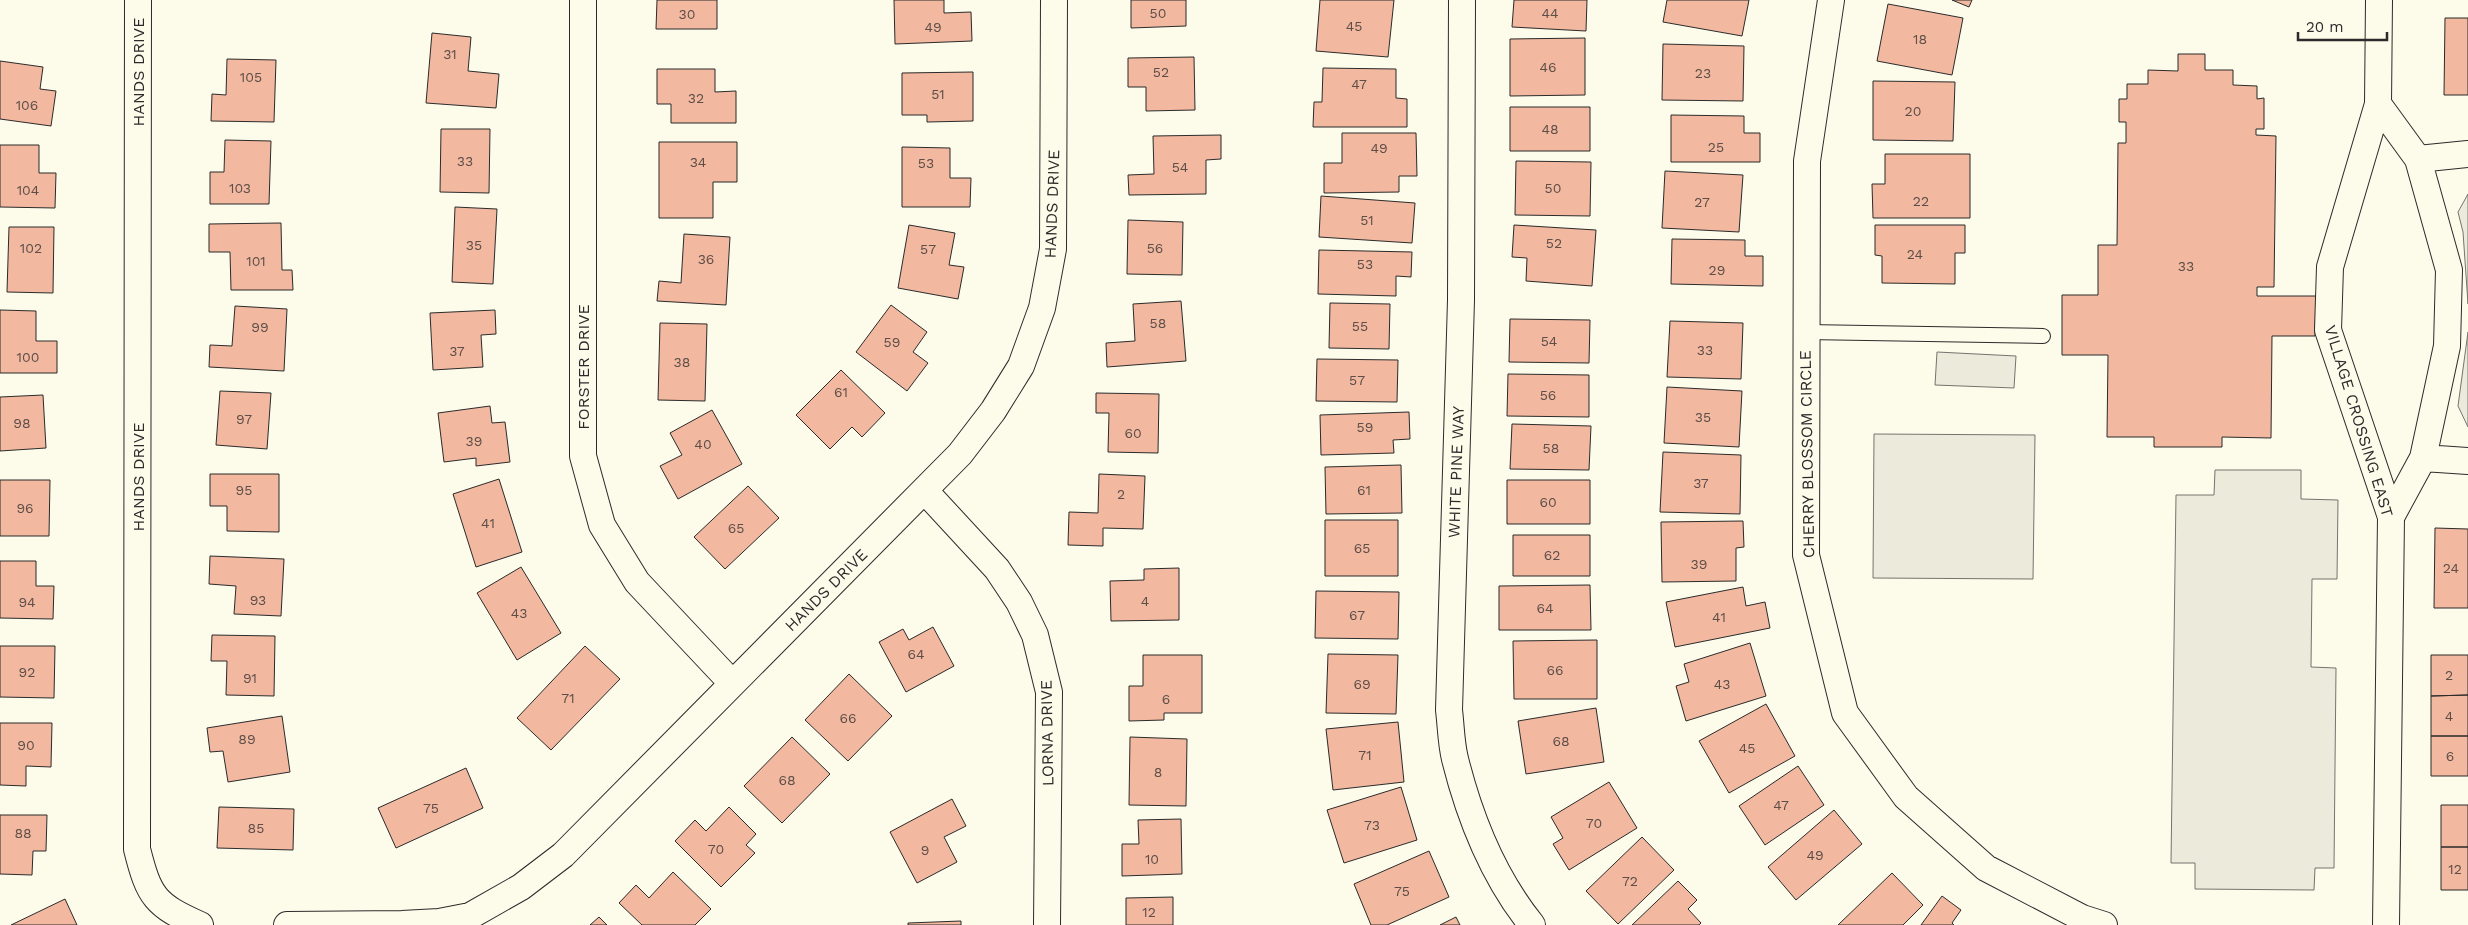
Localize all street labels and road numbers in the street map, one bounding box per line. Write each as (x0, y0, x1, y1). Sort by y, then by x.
street label: HANDS DRIVE (129, 18, 148, 126)
street label: HANDS DRIVE (1041, 149, 1063, 259)
street label: FORSTER DRIVE (574, 304, 593, 430)
street label: VILLAGE CROSSING EAST (2321, 323, 2397, 519)
street label: CHERRY BLOSSOM CIRCLE (1796, 350, 1818, 558)
street label: WHITE PINE WAY (1444, 406, 1468, 538)
street label: HANDS DRIVE (129, 423, 148, 531)
street label: HANDS DRIVE (781, 545, 871, 635)
street label: LORNA DRIVE (1037, 680, 1057, 786)

